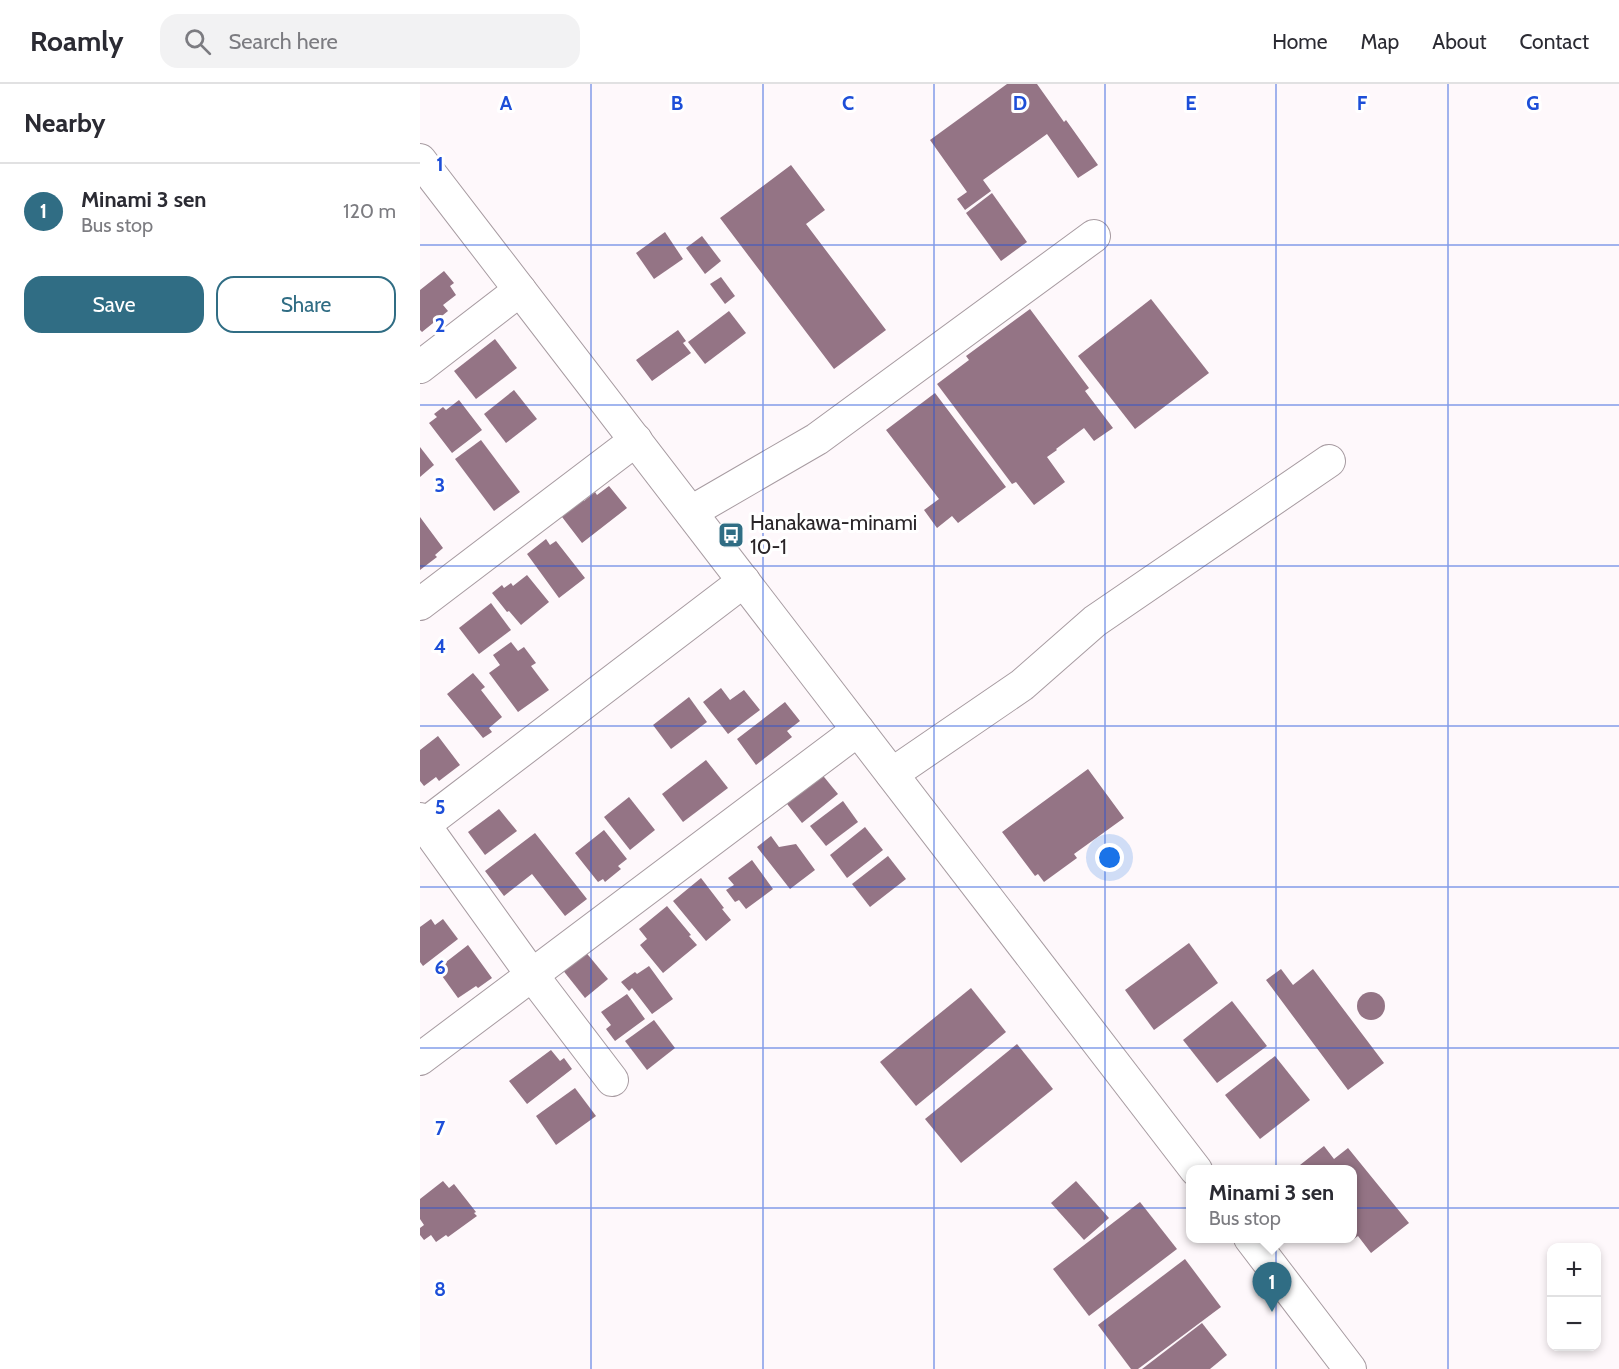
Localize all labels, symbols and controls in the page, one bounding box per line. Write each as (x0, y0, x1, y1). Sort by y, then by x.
search box (160, 14, 580, 68)
text: Roamly (30, 24, 124, 58)
icon: search (181, 25, 214, 58)
text: Search here (229, 28, 338, 55)
text: Home (1272, 29, 1328, 54)
text: Map (1361, 29, 1399, 54)
text: About (1432, 29, 1486, 54)
text: Contact (1519, 29, 1589, 54)
text: A (500, 91, 513, 115)
text: B (671, 91, 683, 115)
text: C (842, 91, 854, 115)
text: D (1013, 91, 1027, 115)
text: E (1185, 91, 1197, 115)
text: F (1357, 91, 1368, 115)
text: G (1526, 91, 1540, 115)
text: Nearby (24, 107, 105, 139)
text: 1 (436, 152, 444, 176)
text: Minami 3 sen (81, 186, 206, 213)
text: 1 (40, 199, 47, 223)
text: 120 m (343, 199, 396, 223)
text: Bus stop (81, 213, 153, 237)
button: Save (24, 276, 204, 333)
button: Share (216, 276, 396, 333)
text: 2 (435, 313, 445, 337)
text: 3 (435, 473, 445, 497)
place label: Hanakawa-minami 10-1 (750, 510, 917, 559)
bus stop icon: Hanakawa-minami 10-1 (716, 520, 746, 550)
text: 4 (434, 634, 446, 658)
text: 5 (435, 795, 445, 819)
your location (1095, 843, 1124, 872)
text: 6 (434, 955, 446, 979)
text: 7 (435, 1116, 446, 1140)
popup (1186, 1165, 1357, 1243)
text: Minami 3 sen (1209, 1179, 1334, 1206)
text: Bus stop (1209, 1206, 1281, 1230)
map controls (1547, 1243, 1601, 1351)
button: + (1547, 1243, 1601, 1297)
pin: 1 (1252, 1262, 1292, 1312)
text: 8 (434, 1277, 446, 1301)
button: − (1547, 1297, 1601, 1351)

